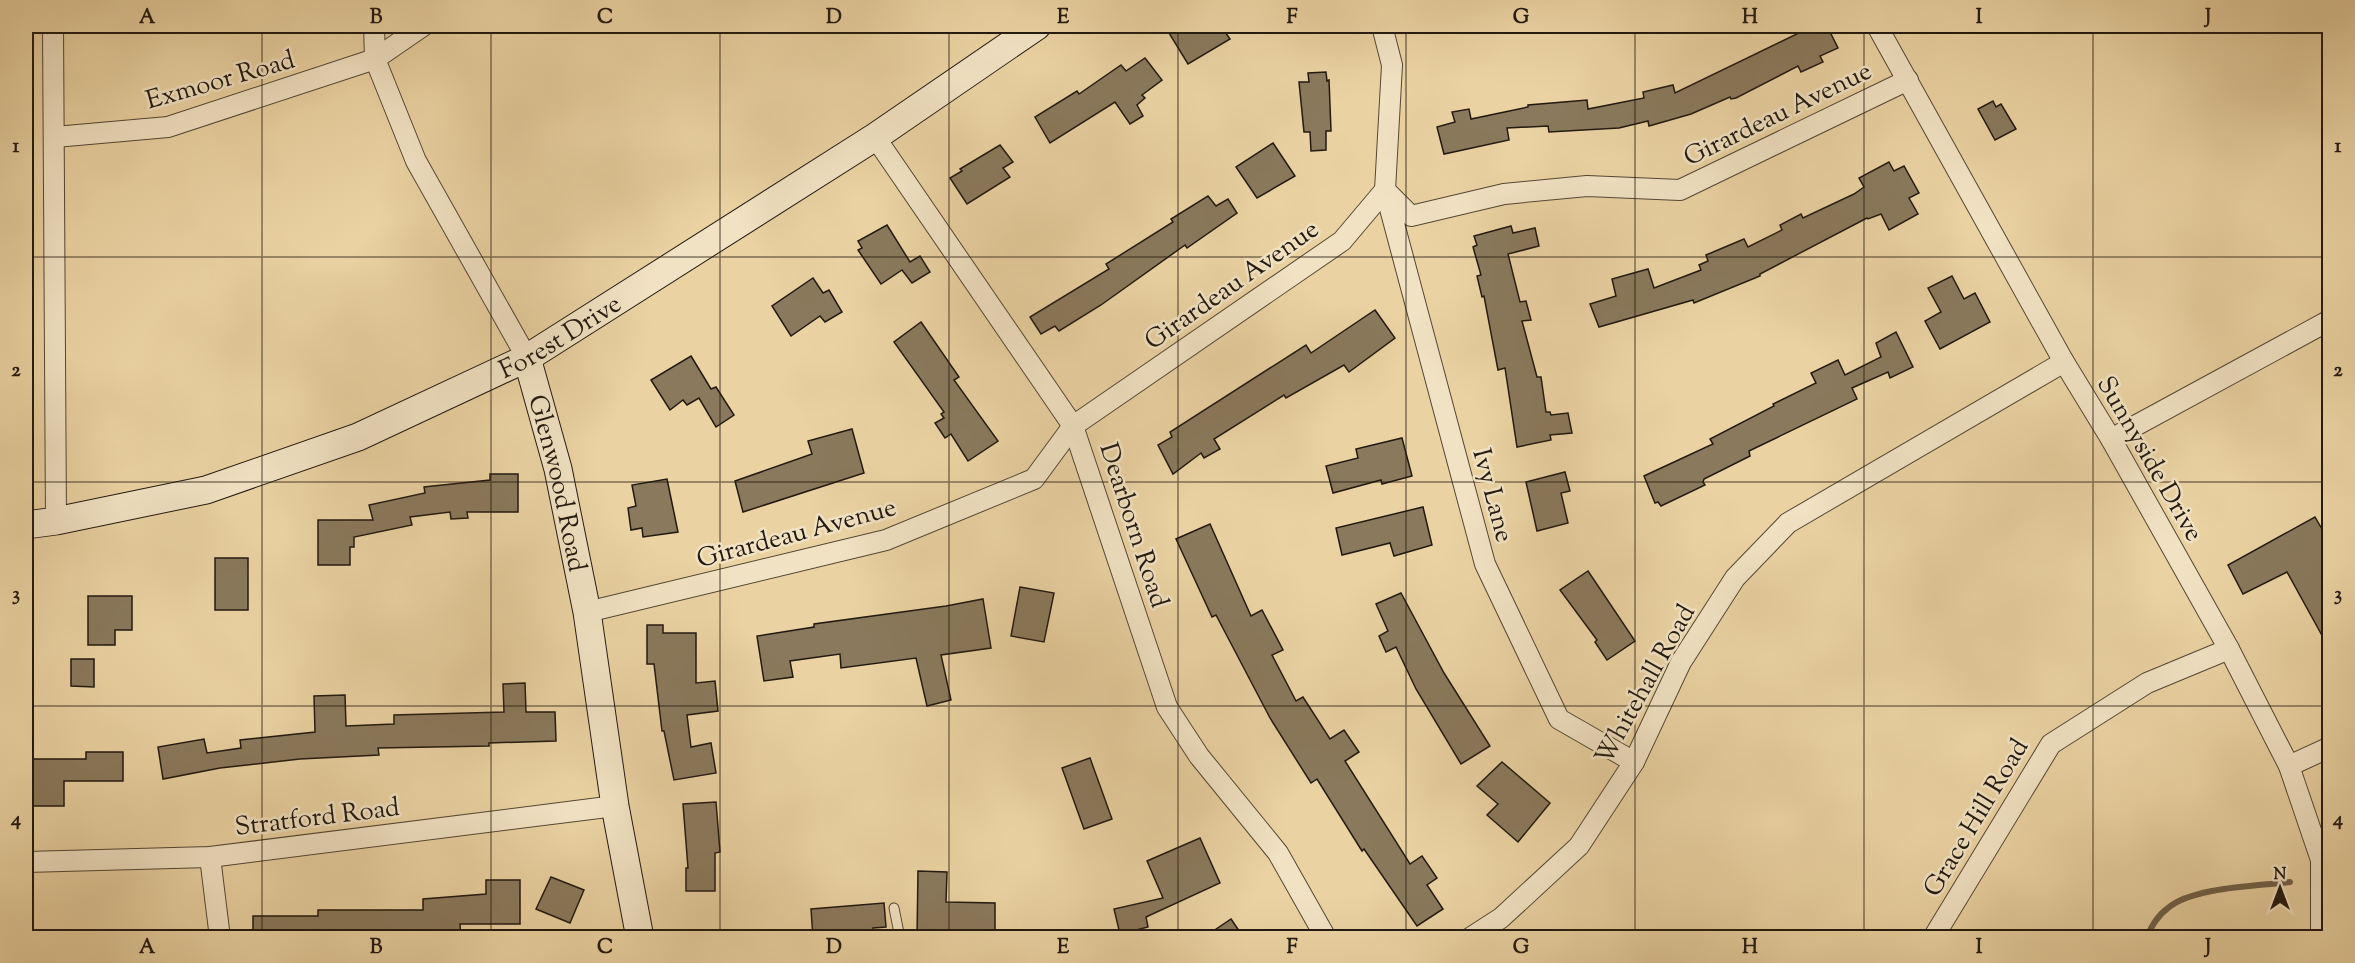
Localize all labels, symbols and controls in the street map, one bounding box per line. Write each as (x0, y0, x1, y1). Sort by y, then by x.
text: A (139, 4, 156, 33)
text: B (370, 4, 383, 33)
text: C (597, 4, 613, 33)
text: D (826, 4, 842, 33)
text: E (1057, 4, 1070, 33)
text: F (1286, 4, 1298, 33)
text: G (1513, 4, 1530, 33)
text: H (1742, 4, 1758, 33)
text: I (1976, 4, 1983, 33)
text: J (2203, 4, 2211, 33)
street label: Exmoor Road (142, 42, 300, 120)
street label: Girardeau Avenue (1678, 54, 1878, 177)
text: 1 (13, 133, 20, 162)
text: 1 (2335, 133, 2342, 162)
street label: Girardeau Avenue (1138, 212, 1327, 360)
street label: Forest Drive (493, 287, 629, 390)
text: 2 (11, 357, 21, 386)
text: 2 (2333, 357, 2343, 386)
street label: Sunnyside Drive (2086, 370, 2211, 549)
street label: Glenwood Road (517, 391, 594, 576)
street label: Dearborn Road (1089, 439, 1177, 613)
street label: Ivy Lane (1461, 445, 1522, 547)
street label: Girardeau Avenue (693, 490, 901, 579)
text: 3 (12, 581, 20, 610)
text: 3 (2334, 581, 2342, 610)
street label: Whitehall Road (1587, 598, 1706, 772)
street label: Grace Hill Road (1915, 732, 2039, 904)
street label: Stratford Road (233, 790, 402, 847)
text: 4 (10, 806, 21, 835)
text: 4 (2332, 806, 2343, 835)
north arrow (2250, 858, 2310, 918)
text: N (2274, 864, 2287, 887)
text: A (139, 934, 156, 963)
text: B (370, 934, 383, 963)
text: C (597, 934, 613, 963)
text: D (826, 934, 842, 963)
text: E (1057, 934, 1070, 963)
text: F (1286, 934, 1298, 963)
text: G (1513, 934, 1530, 963)
text: H (1742, 934, 1758, 963)
text: I (1976, 934, 1983, 963)
text: J (2203, 934, 2211, 963)

